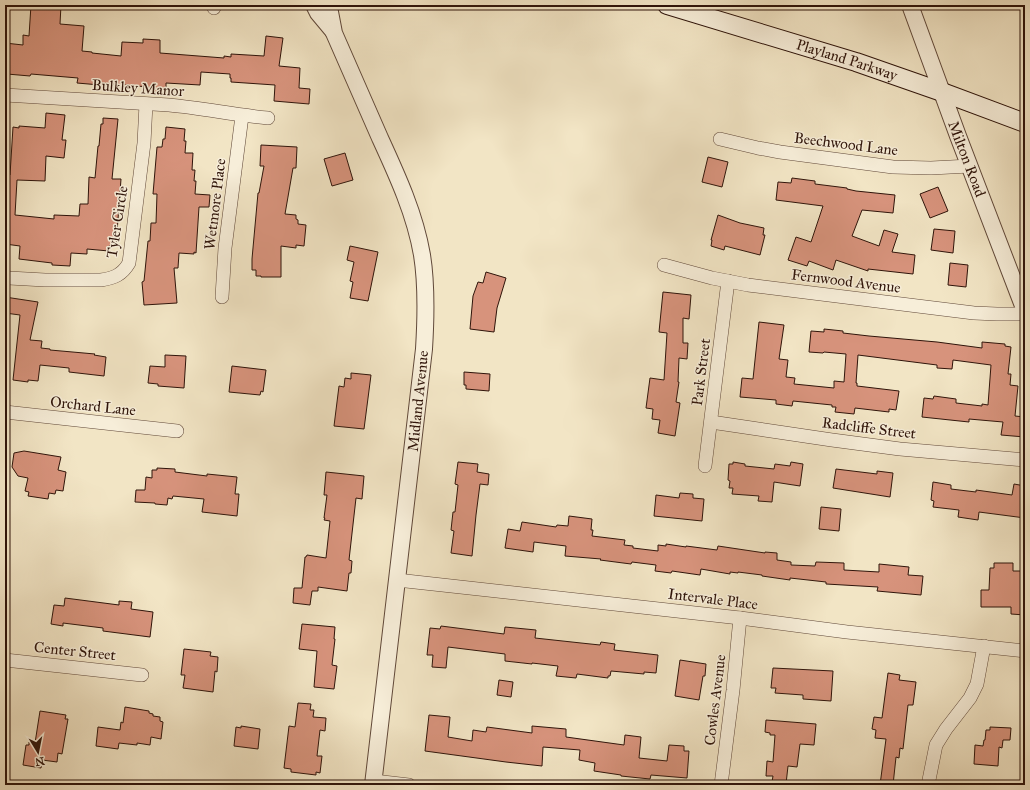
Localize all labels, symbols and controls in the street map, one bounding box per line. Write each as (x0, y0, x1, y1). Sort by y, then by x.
street label: Playland Parkway (794, 35, 901, 85)
street label: Bulkley Manor (91, 76, 185, 100)
street label: Milton Road (944, 118, 990, 200)
street label: Beechwood Lane (793, 129, 899, 159)
street label: Wetmore Place (200, 157, 230, 251)
street label: Tyler Circle (102, 185, 132, 259)
street label: Fernwood Avenue (790, 265, 902, 297)
street label: Park Street (688, 337, 714, 407)
street label: Midland Avenue (404, 350, 432, 452)
street label: Orchard Lane (49, 393, 137, 419)
street label: Radcliffe Street (821, 413, 918, 443)
street label: Intervale Place (667, 585, 759, 613)
street label: Center Street (33, 638, 117, 664)
street label: Cowles Avenue (700, 653, 730, 747)
north arrow (18, 732, 58, 772)
text: N (33, 754, 45, 769)

